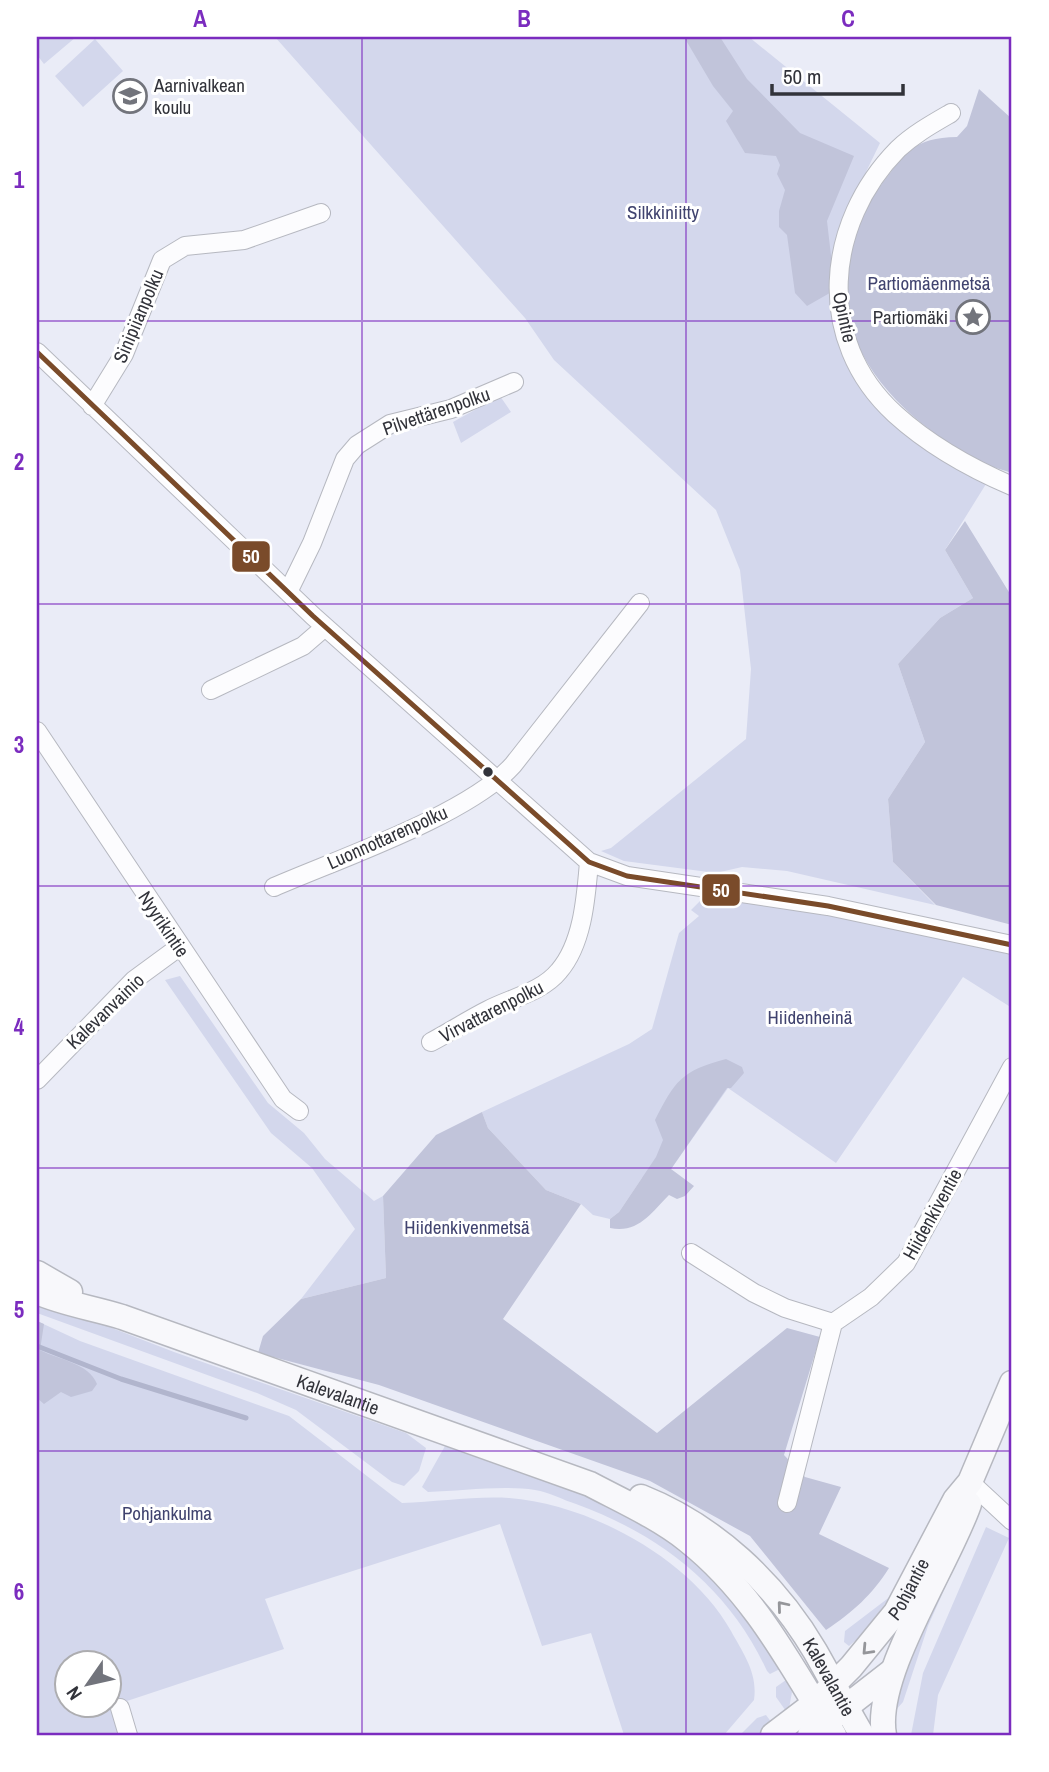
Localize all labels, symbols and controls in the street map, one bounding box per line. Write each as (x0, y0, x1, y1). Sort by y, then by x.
text: A (193, 3, 207, 34)
text: B (517, 3, 531, 34)
text: C (841, 3, 855, 34)
scale bar (772, 52, 904, 96)
text: 50 m (783, 62, 821, 91)
place label: Aarnivalkean koulu (153, 72, 245, 120)
school or university icon: Aarnivalkean koulu (111, 77, 149, 115)
text: 1 (14, 164, 25, 195)
park label: Silkkiniitty (627, 199, 699, 225)
street label: Sinipiianpolku (107, 265, 169, 367)
park label: Partiomäenmetsä (868, 270, 991, 296)
street label: Opintie (827, 289, 863, 345)
place icon: Partiomäki (954, 298, 992, 336)
place label: Partiomäki (873, 304, 948, 330)
street label: Pilvettärenpolku (379, 381, 493, 441)
text: 2 (14, 446, 24, 477)
line badge: 50 (231, 540, 271, 573)
text: 50 (242, 543, 260, 569)
text: 3 (14, 729, 24, 760)
unlabelled marker (481, 765, 495, 779)
street label: Luonnottarenpolku (323, 799, 451, 875)
line badge: 50 (701, 873, 741, 907)
text: 50 (712, 877, 730, 903)
street label: Nyyrikintie (132, 886, 196, 962)
street label: Kalevanvainio (60, 967, 150, 1055)
street label: Virvattarenpolku (435, 974, 547, 1048)
park label: Hiidenheinä (768, 1004, 853, 1030)
text: 4 (14, 1011, 25, 1042)
street label: Hiidenkiventie (896, 1164, 968, 1264)
park label: Hiidenkivenmetsä (404, 1214, 530, 1240)
text: 5 (14, 1294, 24, 1325)
street label: Kalevalantie (293, 1367, 383, 1421)
park label: Pohjankulma (122, 1500, 212, 1526)
street label: Pohjantie (882, 1554, 935, 1625)
text: 6 (14, 1576, 24, 1607)
one-way arrow (778, 1602, 791, 1614)
street label: Kalevalantie (797, 1633, 862, 1721)
one-way arrow (862, 1642, 875, 1655)
north arrow (52, 1650, 122, 1720)
text: N (60, 1682, 88, 1705)

